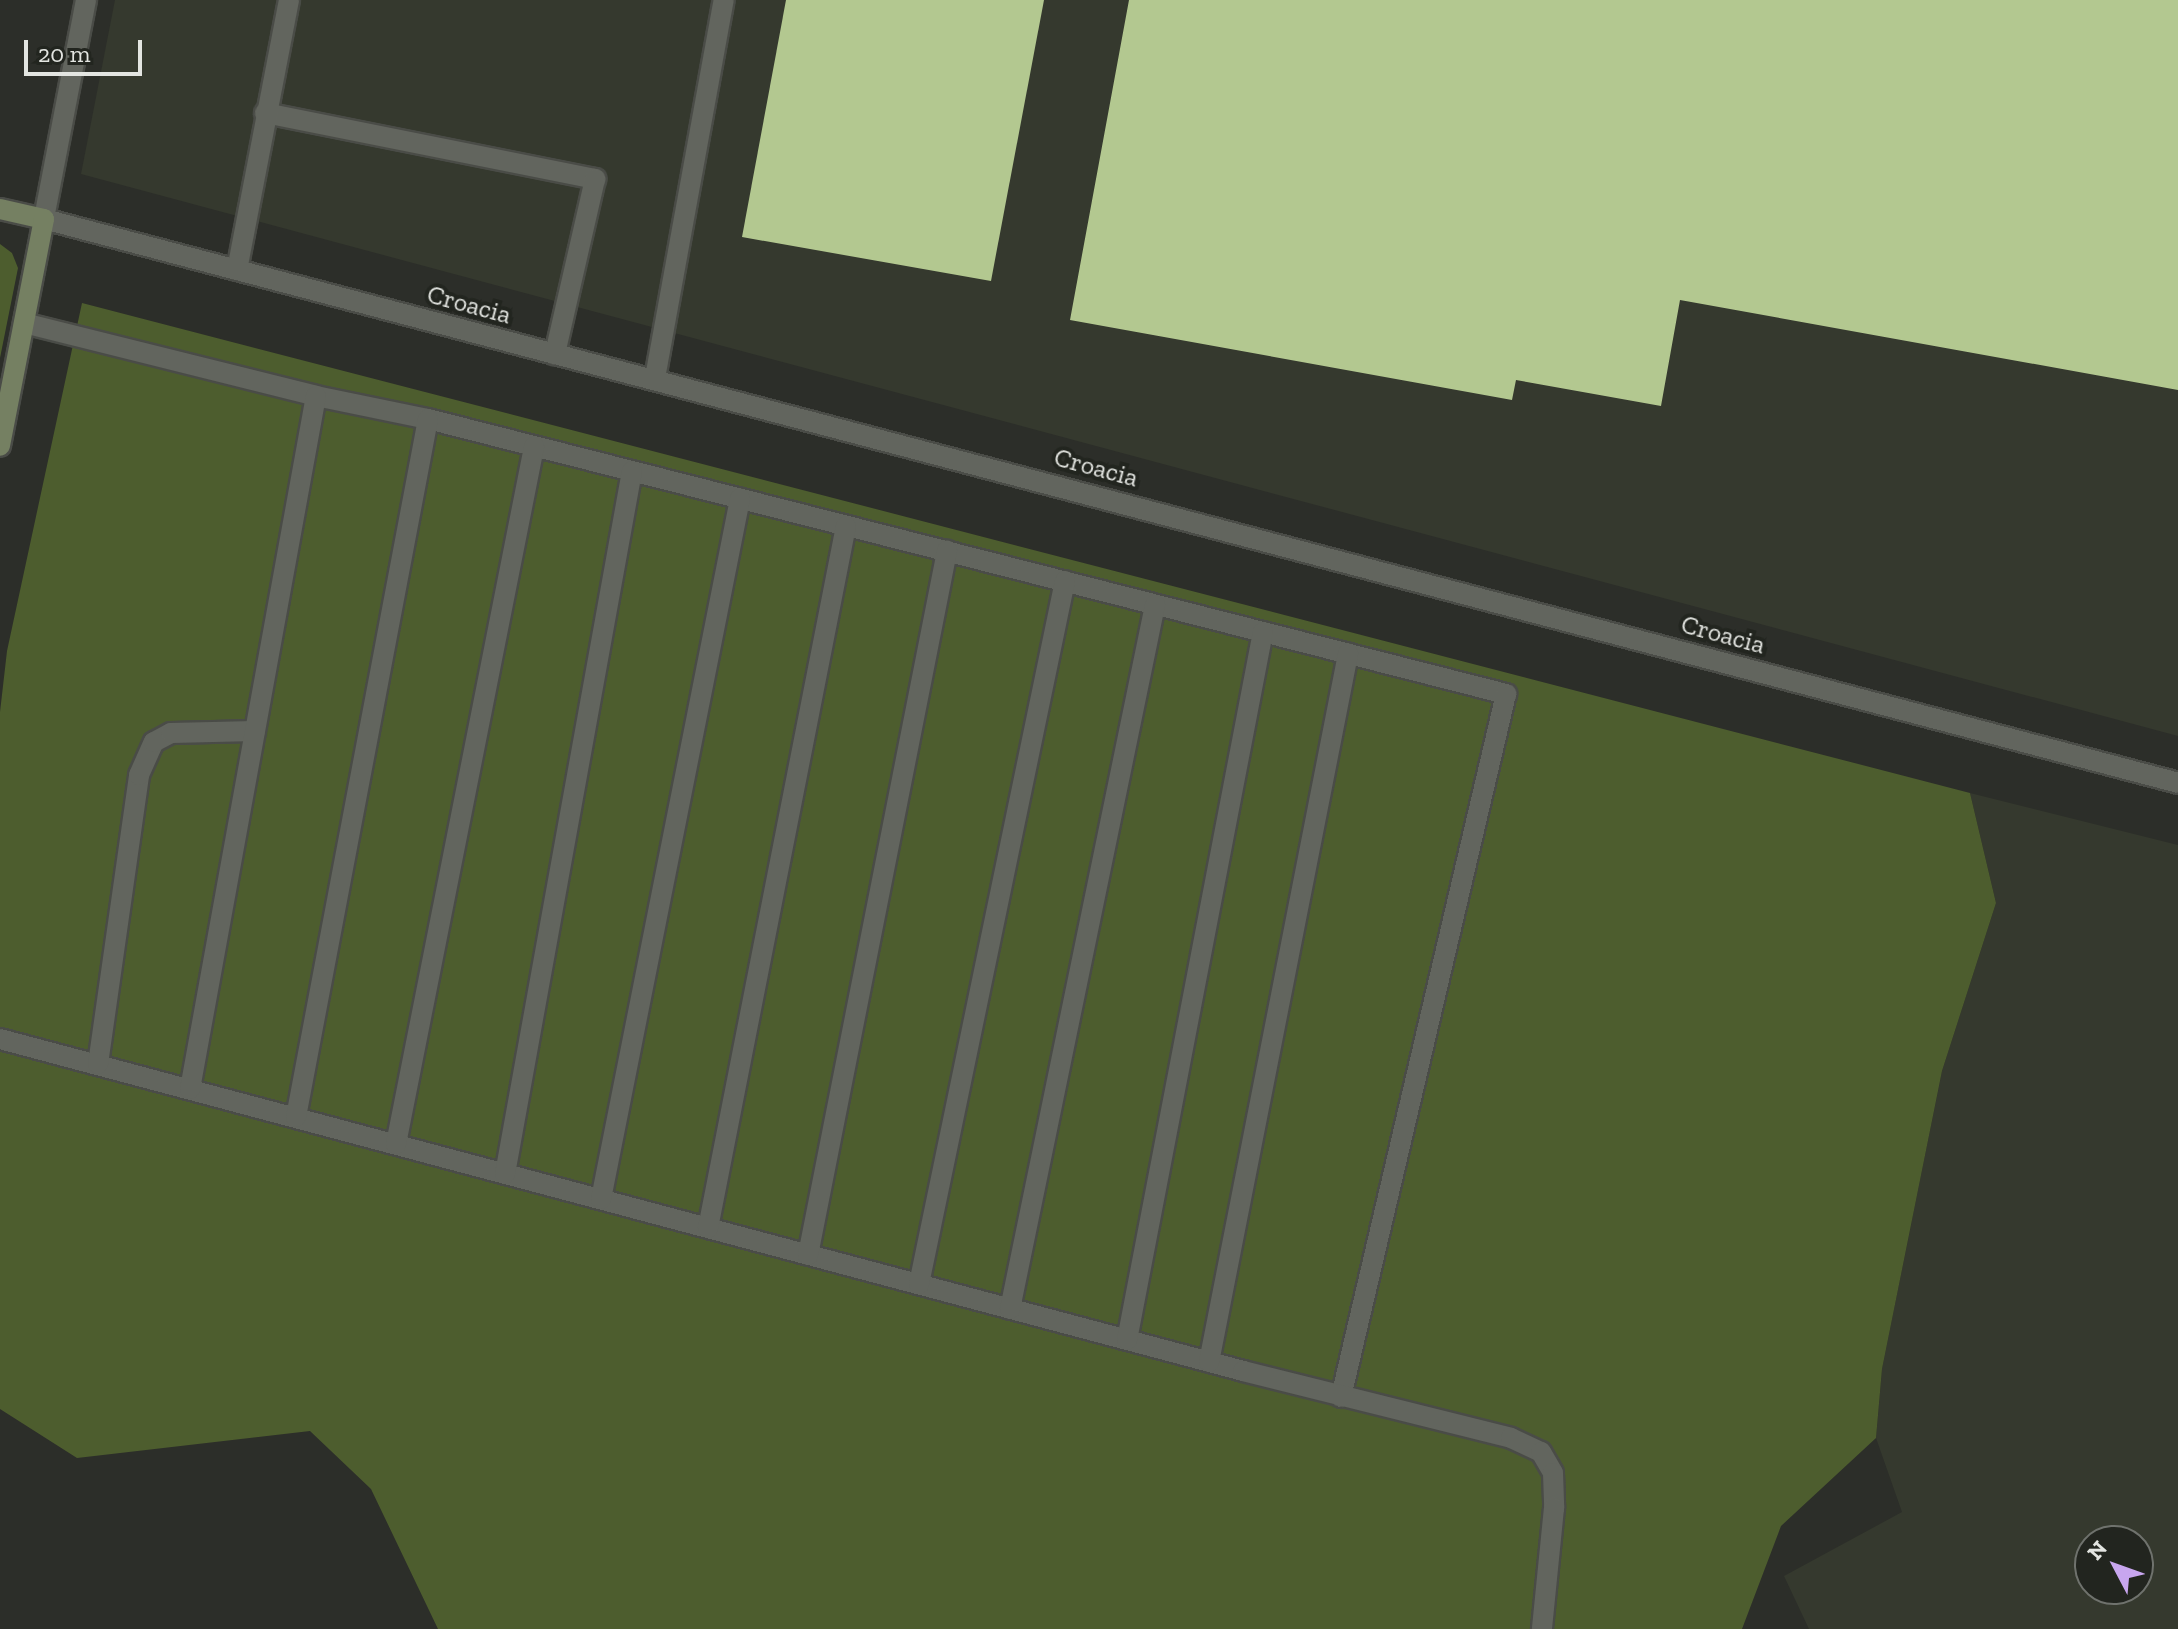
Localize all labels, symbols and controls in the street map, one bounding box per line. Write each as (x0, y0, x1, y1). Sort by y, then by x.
scale bar (28, 24, 146, 74)
text: 20 m (38, 39, 90, 68)
street label: Croacia (424, 279, 514, 331)
street label: Croacia (1051, 442, 1141, 494)
street label: Croacia (1678, 609, 1768, 661)
north arrow (2074, 1525, 2154, 1605)
text: N (2081, 1535, 2113, 1565)

